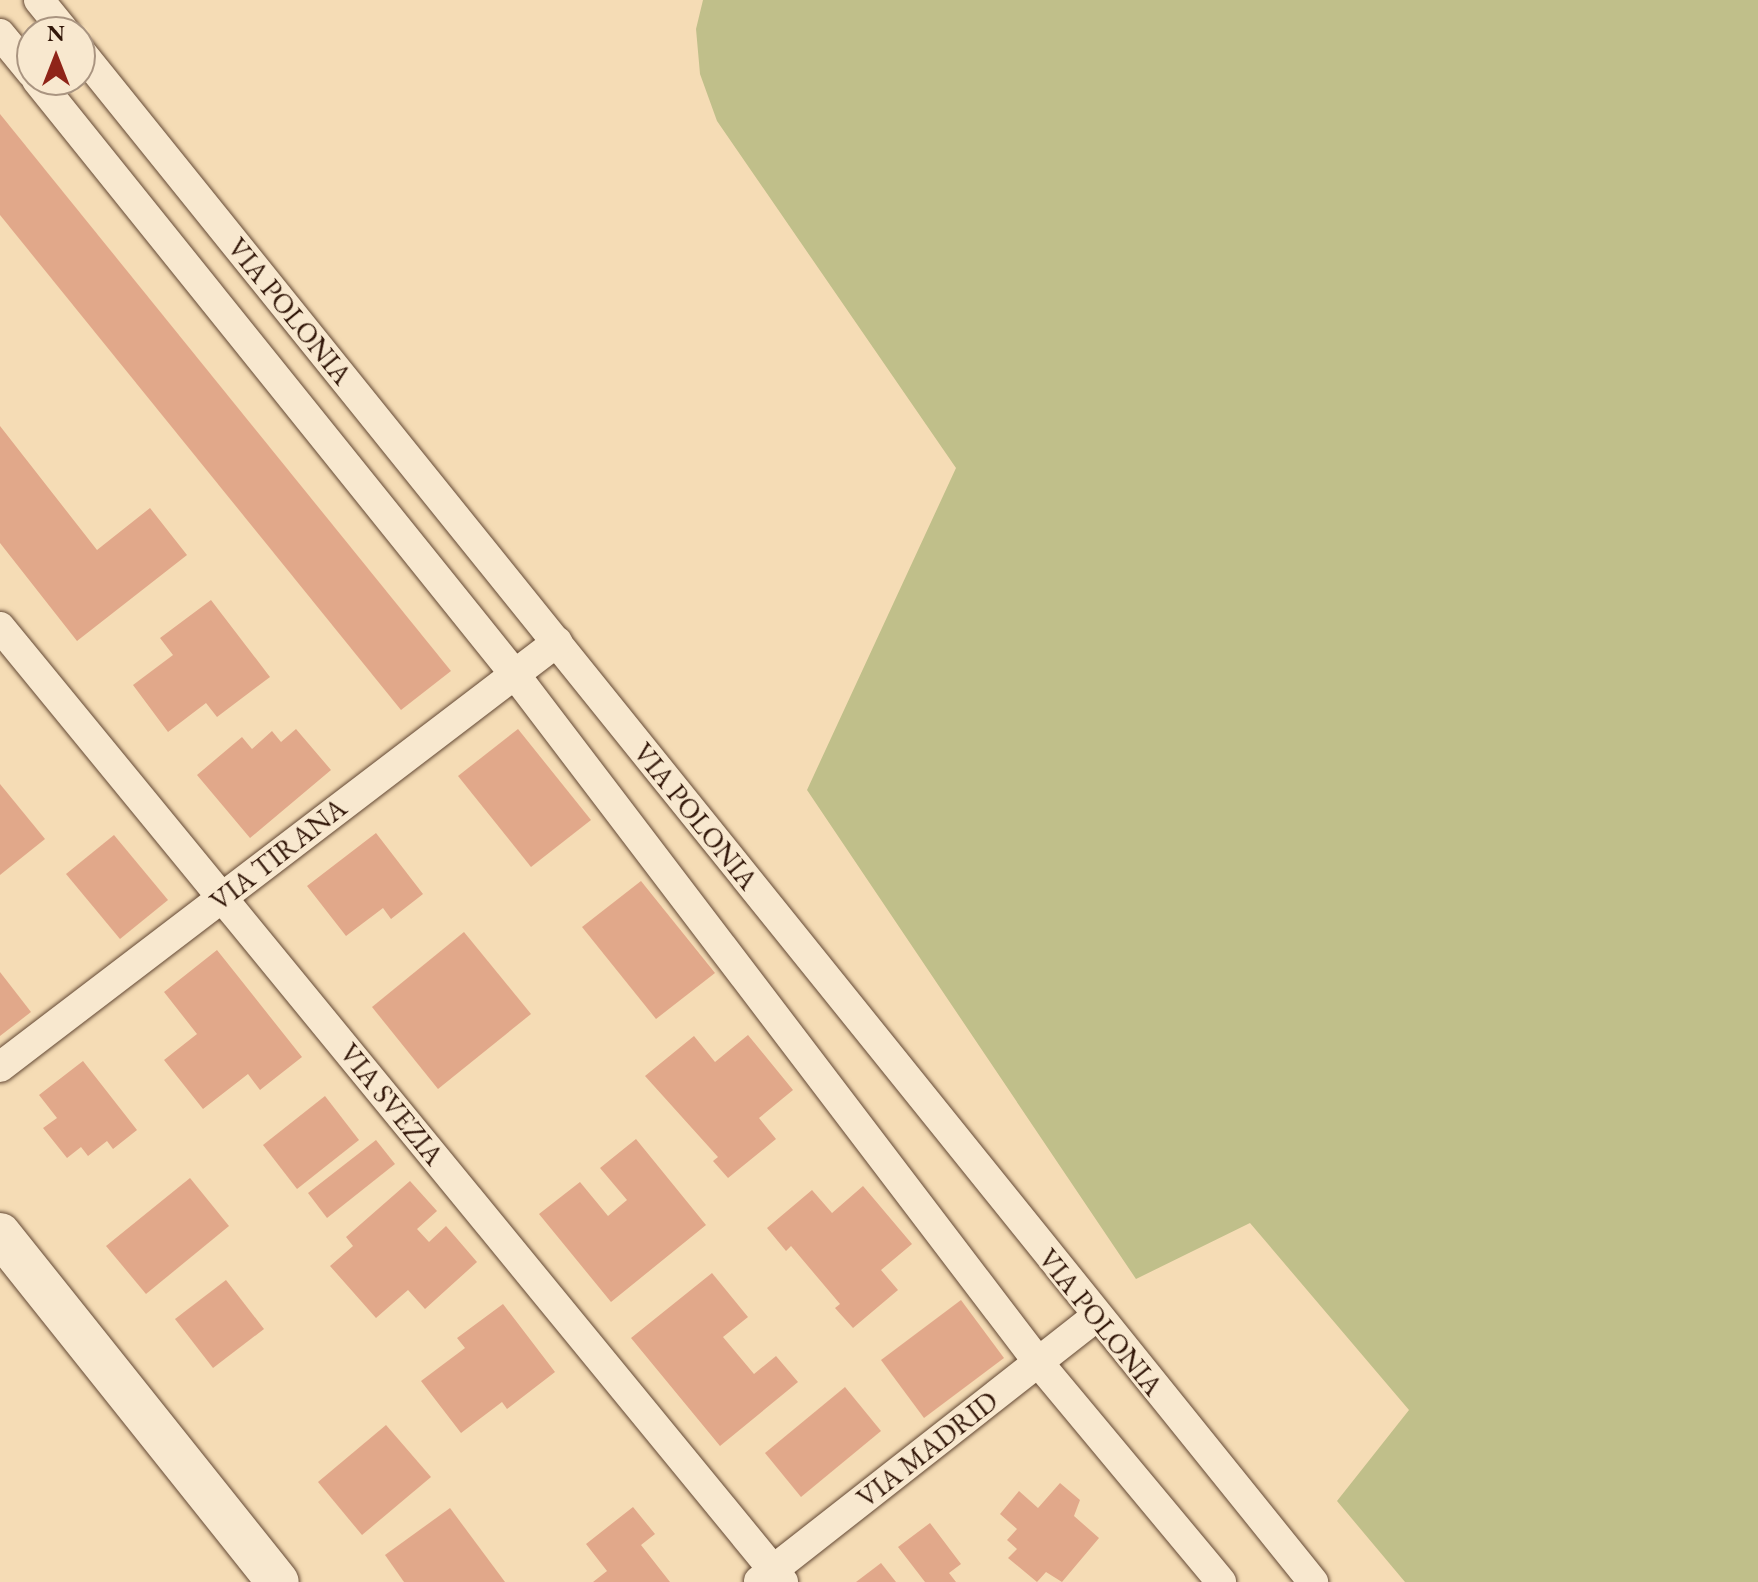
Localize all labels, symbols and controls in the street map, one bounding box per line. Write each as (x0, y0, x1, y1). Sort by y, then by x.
north arrow (16, 16, 96, 96)
text: N (47, 19, 65, 48)
street label: VIA POLONIA (221, 231, 359, 391)
street label: VIA POLONIA (627, 736, 765, 896)
street label: VIA TIRANA (203, 790, 353, 918)
street label: VIA SVEZIA (333, 1036, 451, 1172)
street label: VIA POLONIA (1032, 1242, 1170, 1402)
street label: VIA MADRID (850, 1384, 1004, 1514)

